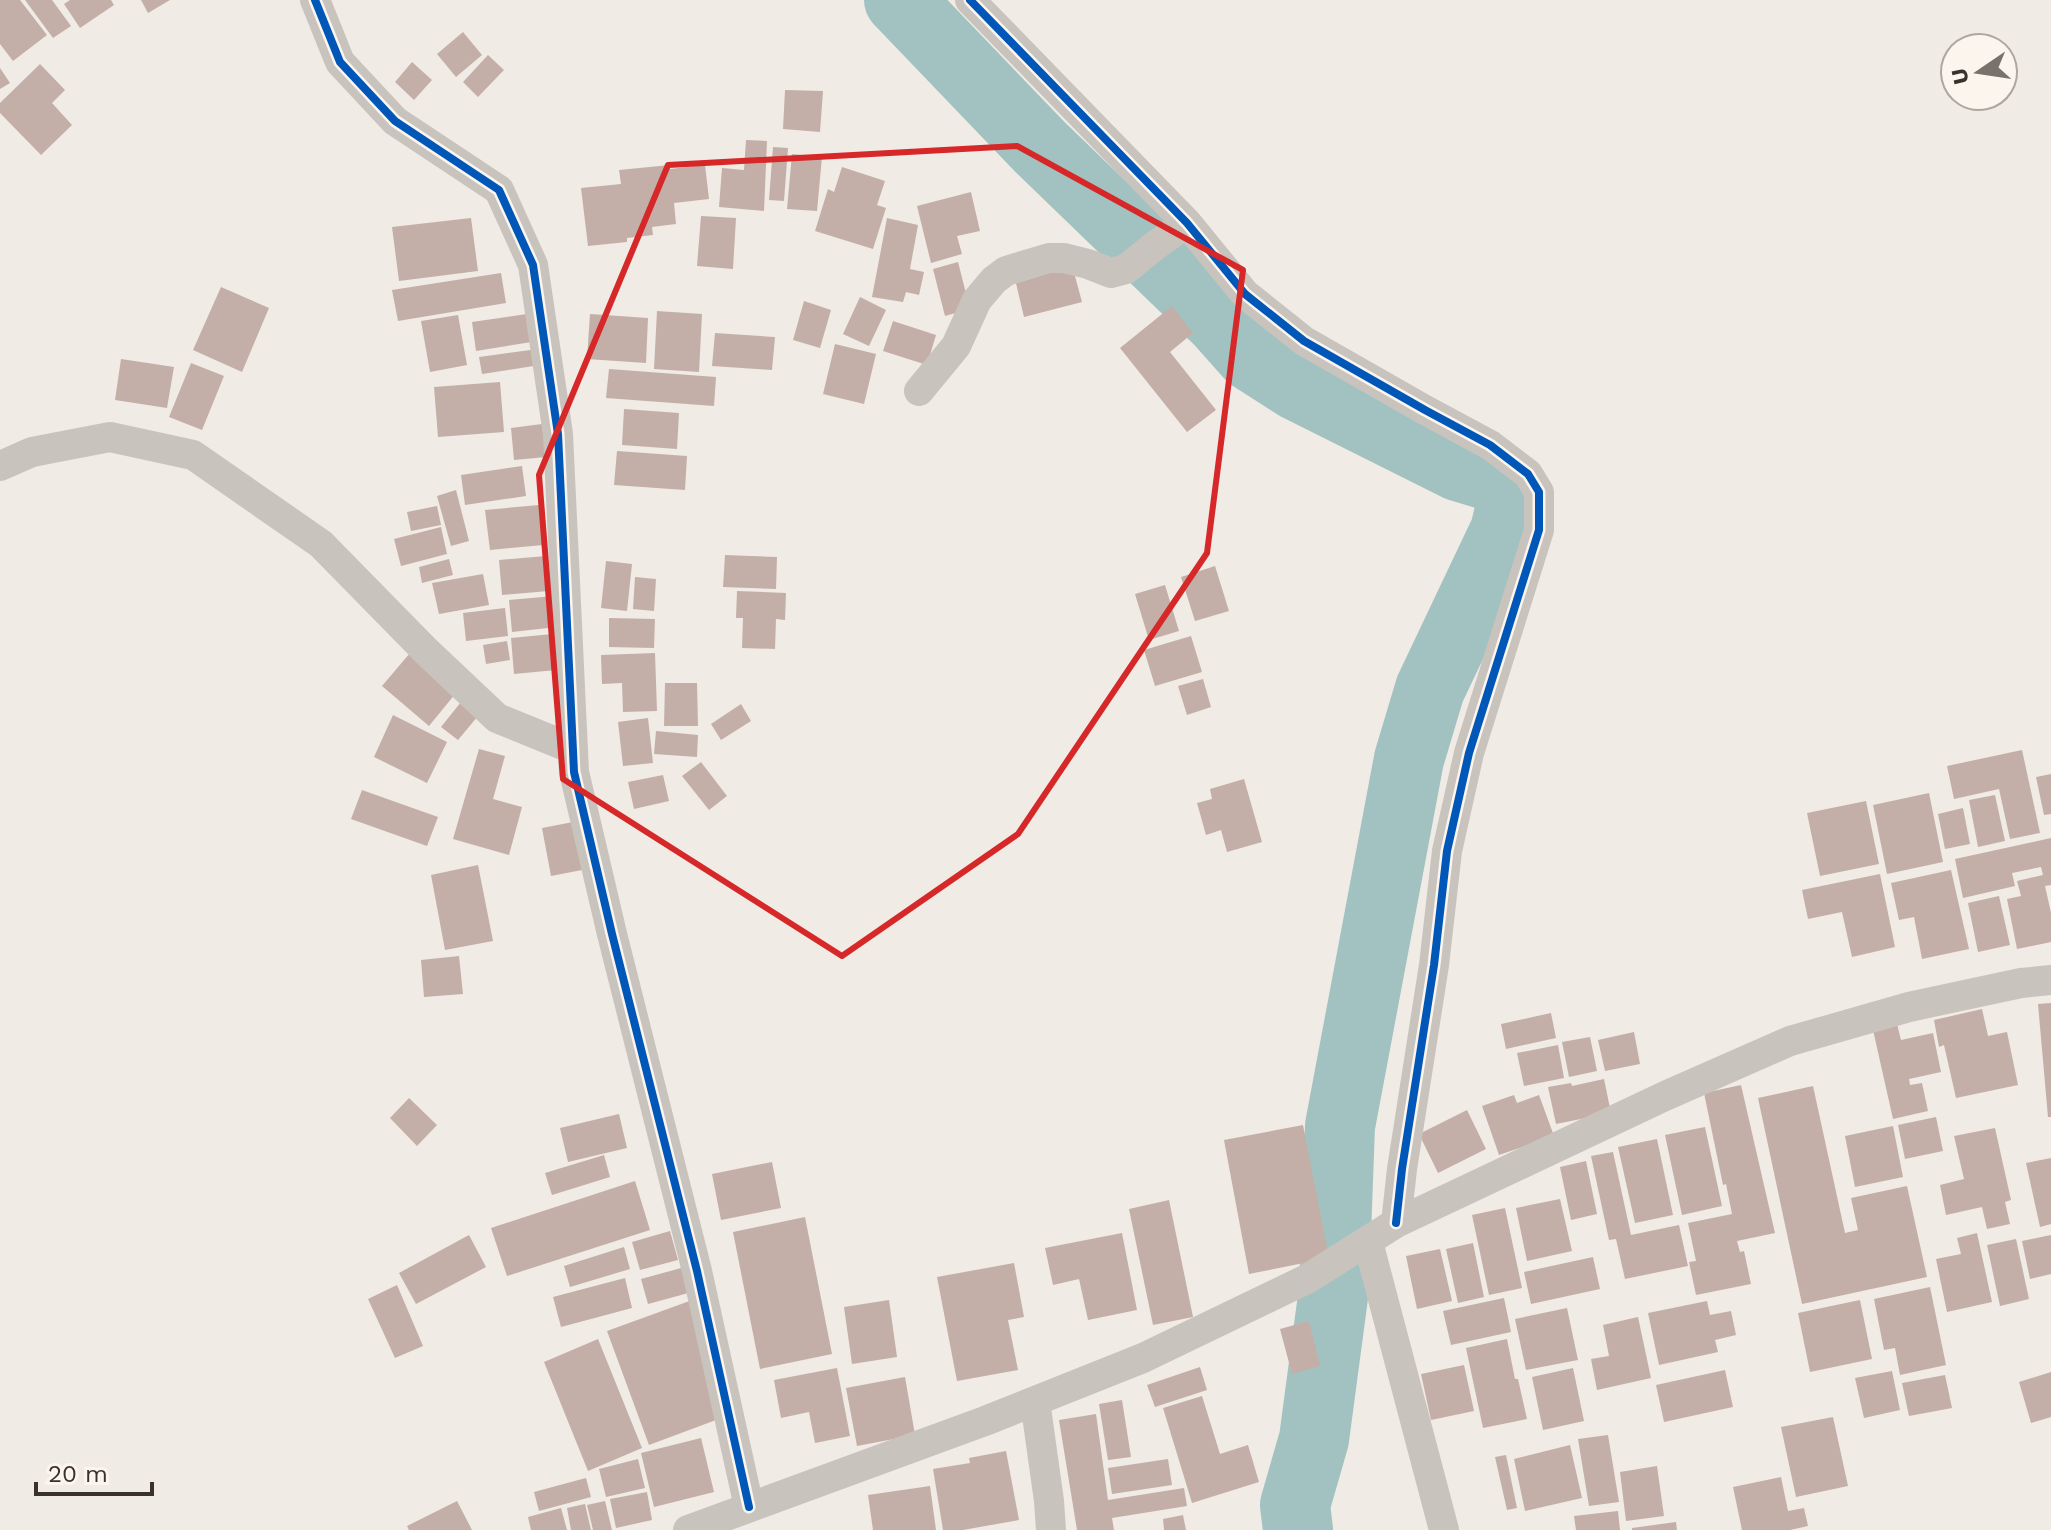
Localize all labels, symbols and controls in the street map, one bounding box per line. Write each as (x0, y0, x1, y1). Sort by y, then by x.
north arrow (1939, 32, 2019, 112)
text: U (1946, 66, 1974, 87)
scale bar (36, 1446, 152, 1496)
text: 20 m (48, 1460, 108, 1488)

